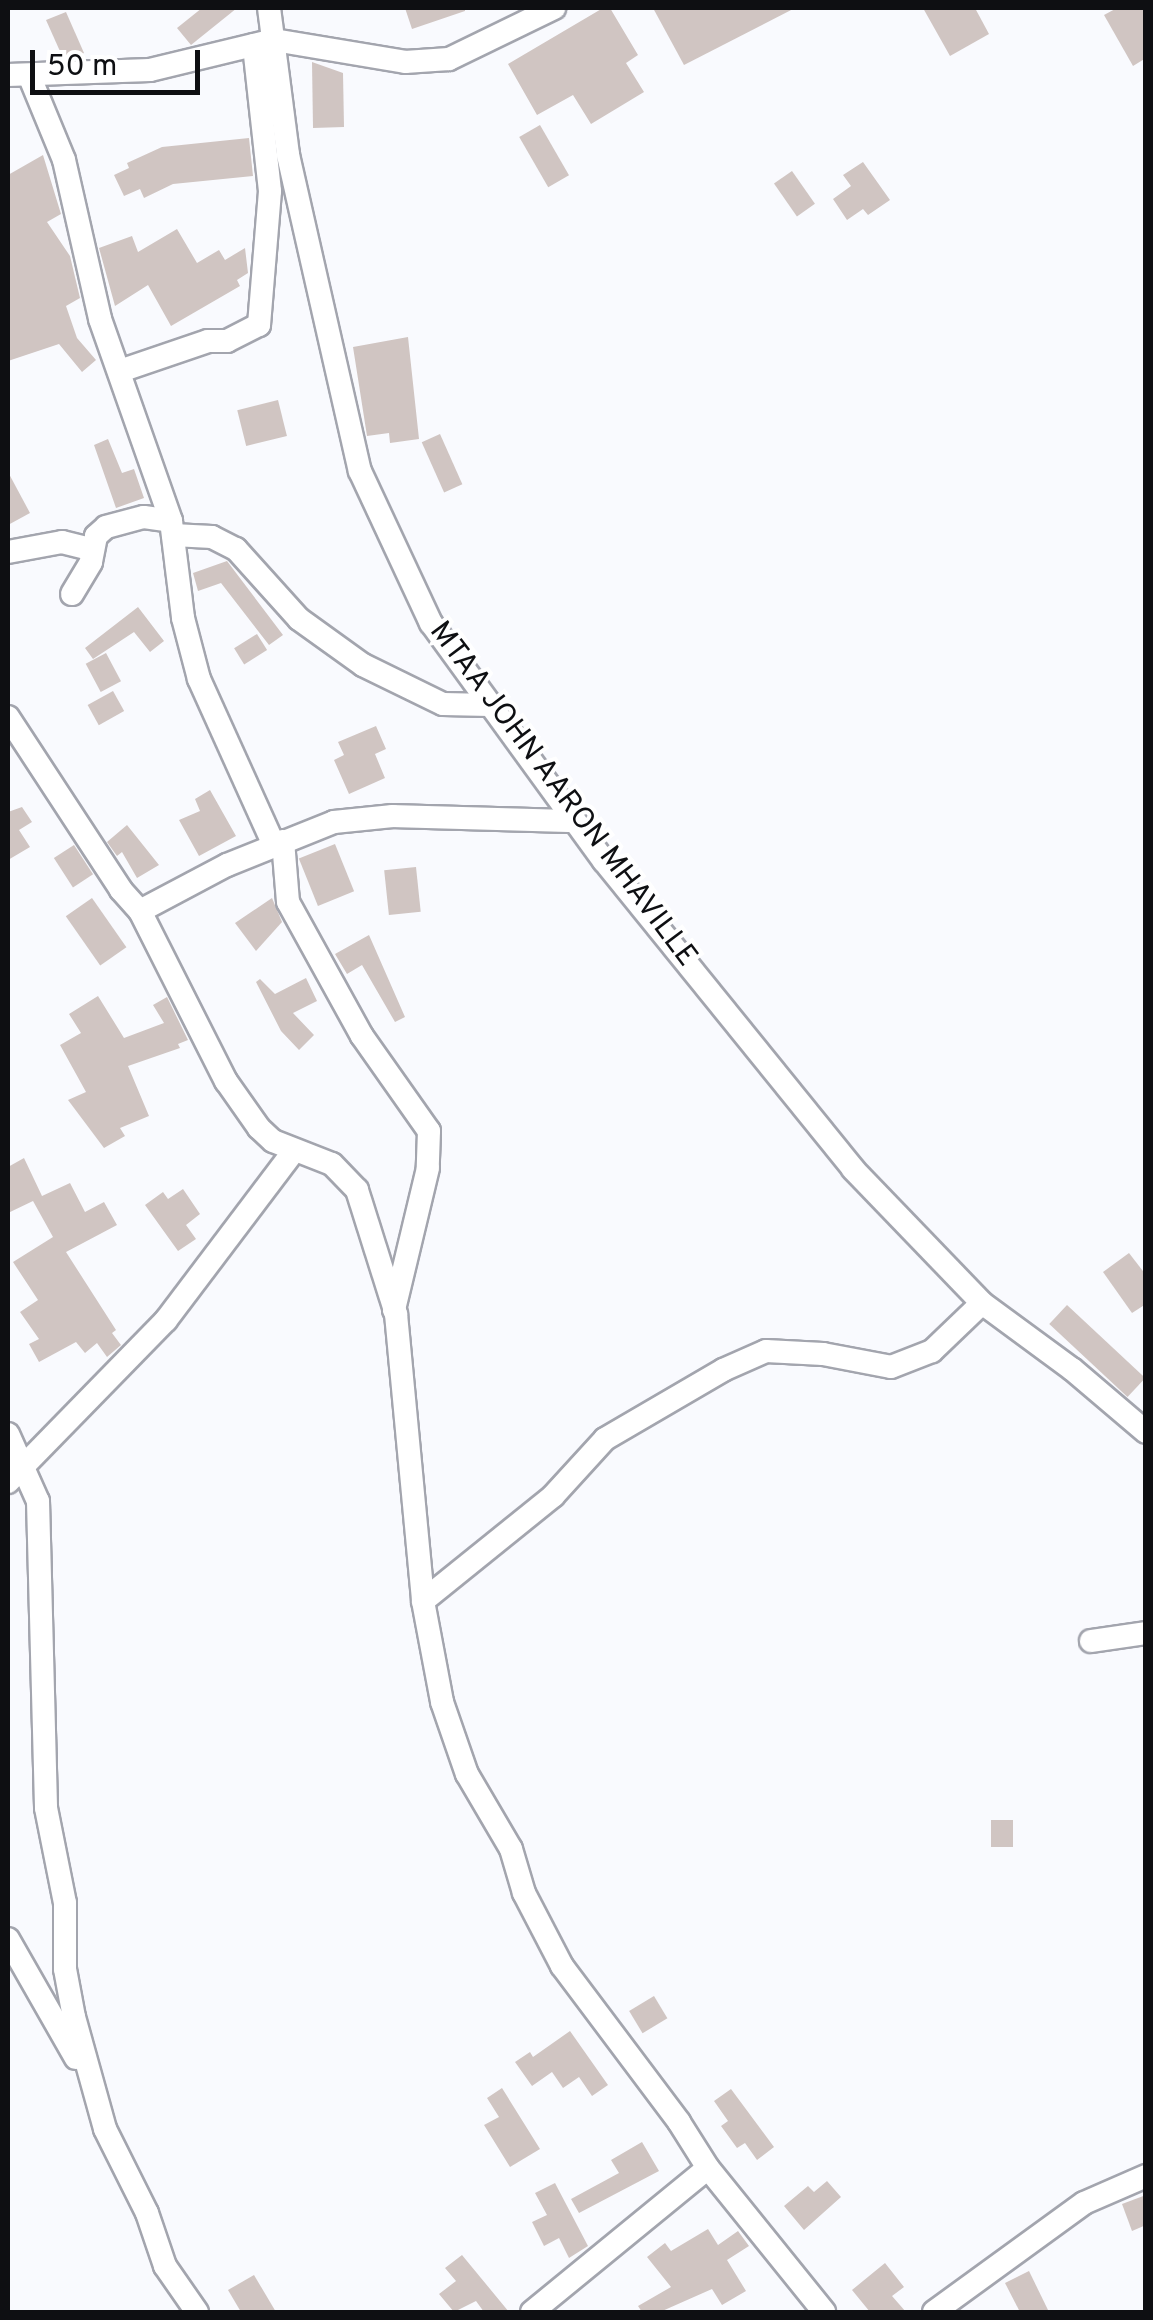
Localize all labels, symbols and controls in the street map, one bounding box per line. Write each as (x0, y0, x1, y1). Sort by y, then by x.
scale bar (35, 30, 205, 92)
text: 50 m (47, 49, 117, 86)
street label: MTAA JOHN AARON MHAVILLE (420, 614, 704, 976)

